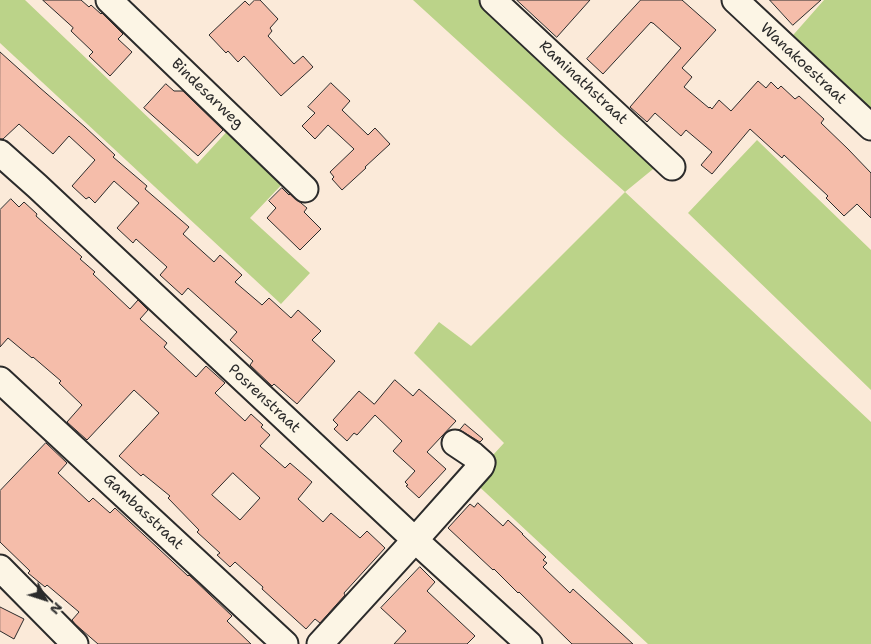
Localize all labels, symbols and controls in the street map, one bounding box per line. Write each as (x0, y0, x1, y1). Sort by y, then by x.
street label: Wanakoestraat (756, 19, 850, 109)
street label: Raminathstraat (535, 37, 631, 129)
street label: Bindesarweg (167, 55, 247, 133)
street label: Posrenstraat (224, 361, 304, 437)
street label: Gambasstraat (99, 470, 187, 554)
north arrow (20, 574, 70, 624)
text: N (46, 599, 67, 619)

